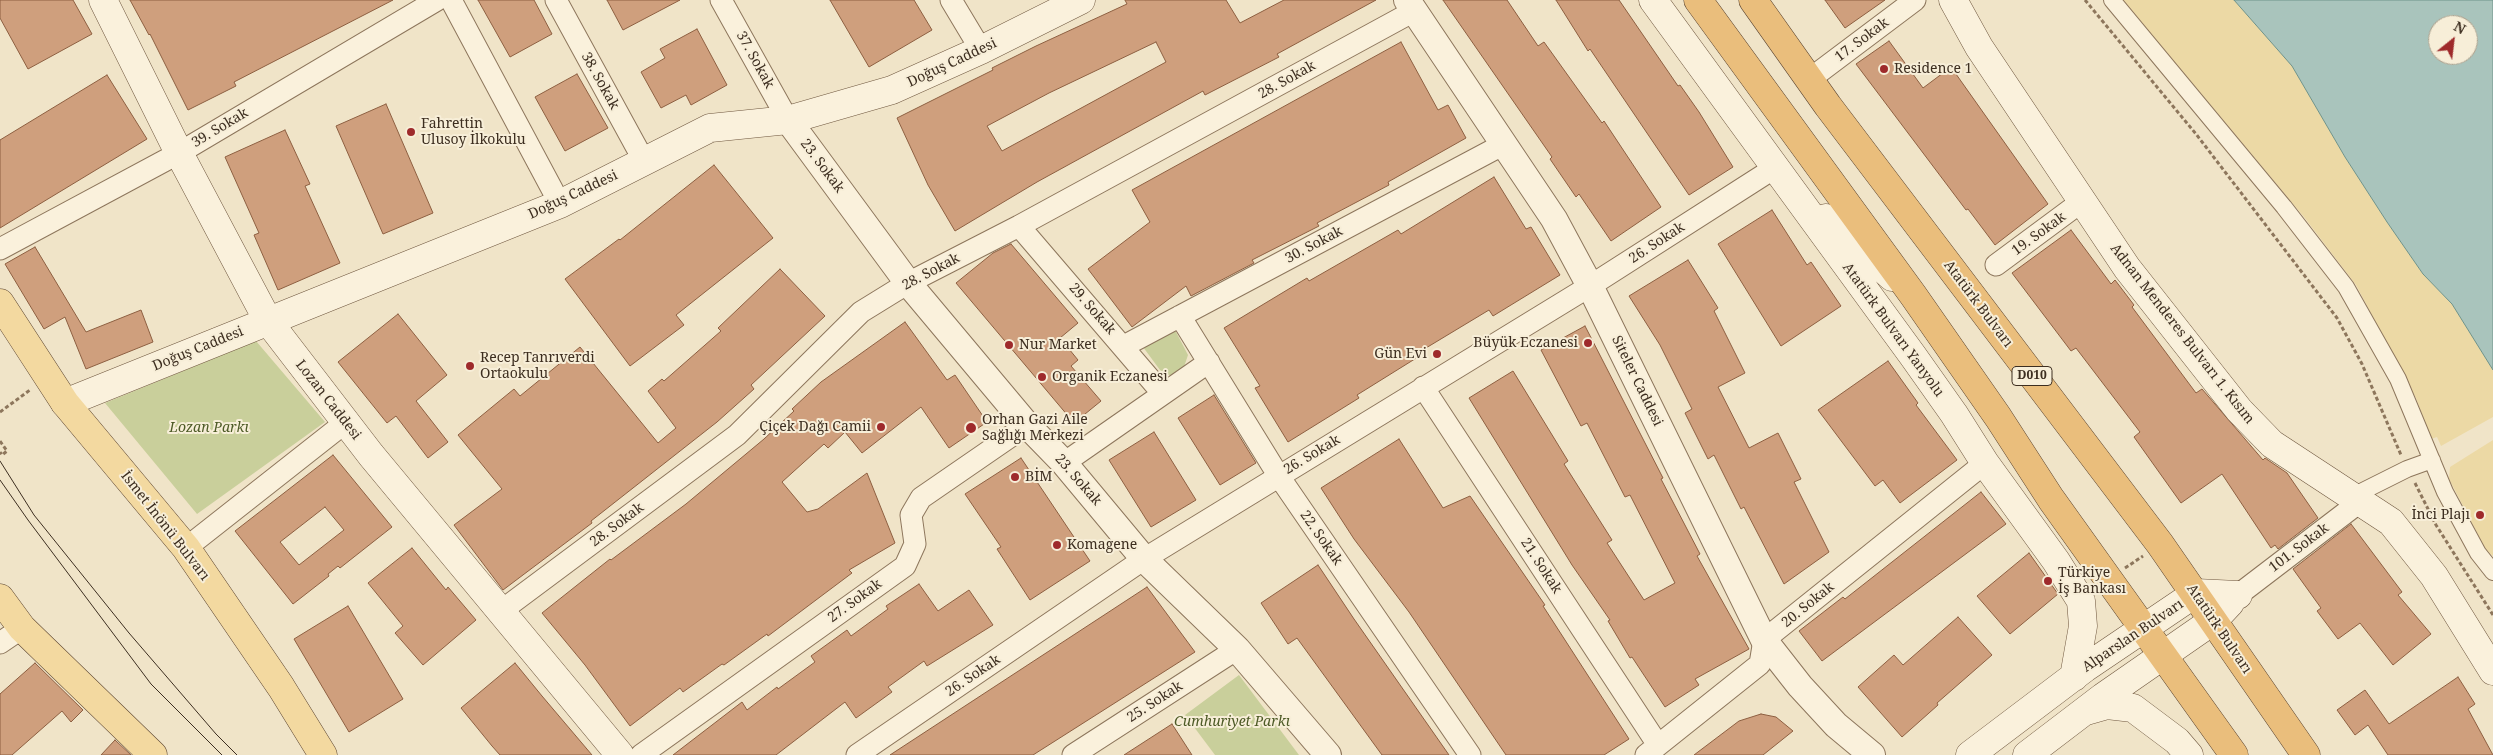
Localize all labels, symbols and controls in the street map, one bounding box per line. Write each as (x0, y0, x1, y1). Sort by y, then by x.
street label: 17. Sokak (1832, 14, 1892, 66)
north arrow (2428, 15, 2478, 65)
text: N (2451, 16, 2469, 38)
street label: 37. Sokak (732, 28, 778, 92)
street label: Doğuş Caddesi (905, 35, 999, 91)
street label: 38. Sokak (577, 49, 623, 113)
street label: 28. Sokak (1255, 57, 1319, 103)
place label: Residence 1 (1894, 61, 1972, 77)
marker: Residence 1 (1878, 63, 1890, 75)
street label: 39. Sokak (189, 105, 251, 151)
place label: Fahrettin Ulusoy İlkokulu (421, 116, 526, 148)
marker: Fahrettin Ulusoy İlkokulu (405, 126, 417, 138)
street label: 23. Sokak (796, 136, 848, 196)
street label: Doğuş Caddesi (526, 167, 620, 223)
street label: 19. Sokak (2009, 209, 2069, 259)
street label: 26. Sokak (1626, 219, 1688, 267)
street label: 30. Sokak (1282, 223, 1346, 267)
street label: Adnan Menderes Bulvarı 1. Kısım (2106, 241, 2258, 427)
street label: 28. Sokak (899, 250, 963, 294)
street label: Atatürk Bulvarı (1940, 257, 2016, 351)
street label: Atatürk Bulvarı Yanyolu (1839, 260, 1947, 400)
street label: 29. Sokak (1065, 280, 1119, 338)
street label: Doğuş Caddesi (150, 323, 246, 375)
street label: Siteler Caddesi (1608, 333, 1666, 429)
place label: Büyük Eczanesi (1473, 335, 1578, 351)
place label: Nur Market (1019, 337, 1097, 353)
marker: Büyük Eczanesi (1582, 337, 1594, 349)
marker: Nur Market (1003, 339, 1015, 351)
place label: Gün Evi (1374, 346, 1427, 362)
marker: Gün Evi (1431, 348, 1443, 360)
place label: Recep Tanrıverdi Ortaokulu (480, 350, 595, 382)
street label: Lozan Caddesi (292, 357, 364, 443)
marker: Recep Tanrıverdi Ortaokulu (464, 360, 476, 372)
road number: D010 (2012, 366, 2052, 386)
place label: Organik Eczanesi (1052, 369, 1168, 385)
marker: Organik Eczanesi (1036, 371, 1048, 383)
place label: Orhan Gazi Aile Sağlığı Merkezi (982, 412, 1088, 444)
place label: Çiçek Dağı Camii (759, 419, 871, 435)
park label: Lozan Parkı (169, 420, 249, 436)
marker: Çiçek Dağı Camii (875, 421, 887, 433)
marker: Orhan Gazi Aile Sağlığı Merkezi (964, 421, 978, 435)
street label: 26. Sokak (1281, 432, 1343, 478)
street label: 23. Sokak (1051, 451, 1105, 509)
street label: İsmet İnönü Bulvarı (117, 468, 213, 584)
place label: BİM (1025, 469, 1052, 485)
marker: BİM (1009, 471, 1021, 483)
street label: 28. Sokak (587, 499, 647, 551)
street label: 22. Sokak (1296, 507, 1346, 569)
place label: İnci Plajı (2411, 507, 2470, 523)
marker: İnci Plajı (2474, 509, 2486, 521)
street label: 101. Sokak (2266, 520, 2332, 576)
street label: 21. Sokak (1517, 535, 1565, 597)
place label: Komagene (1067, 537, 1137, 553)
marker: Komagene (1051, 539, 1063, 551)
place label: Türkiye İş Bankası (2058, 565, 2126, 598)
marker: Türkiye İş Bankası (2042, 575, 2054, 587)
street label: 27. Sokak (825, 576, 885, 626)
street label: 20. Sokak (1778, 579, 1838, 631)
street label: Atatürk Bulvarı (2183, 581, 2255, 677)
street label: Alparslan Bulvarı (2079, 596, 2187, 676)
street label: 26. Sokak (942, 651, 1004, 701)
street label: 25. Sokak (1124, 678, 1186, 726)
park label: Cumhuriyet Parkı (1174, 714, 1290, 730)

